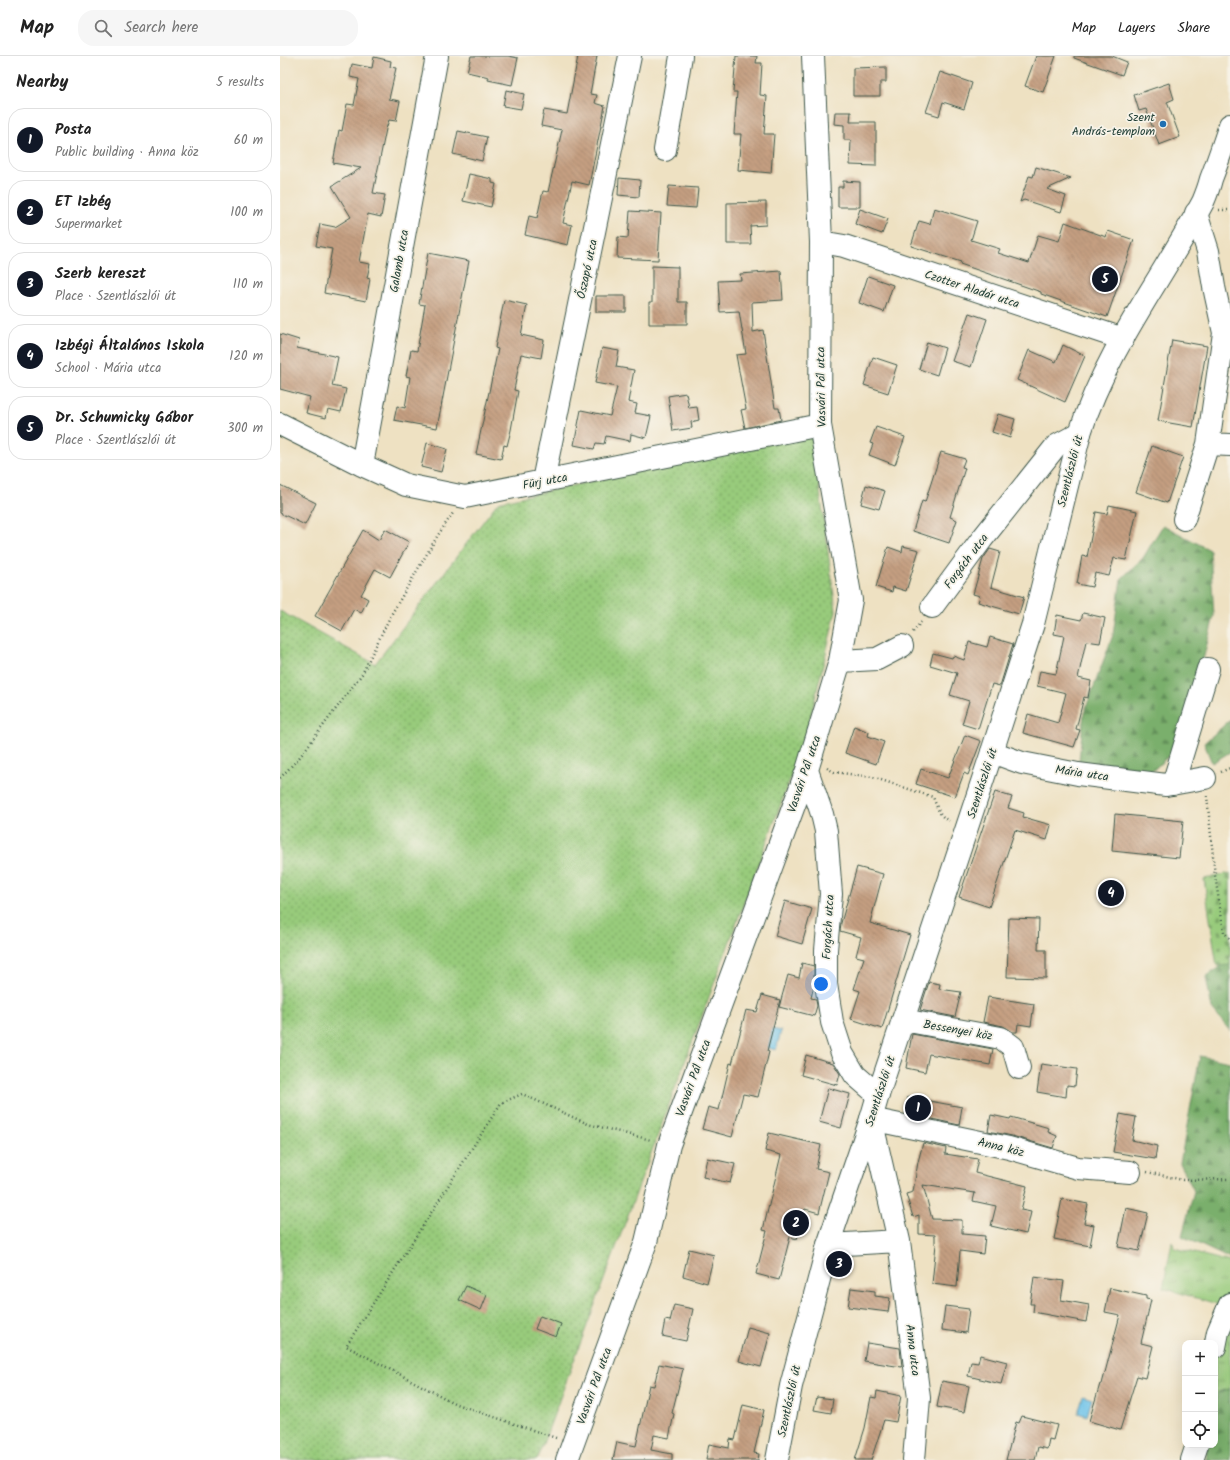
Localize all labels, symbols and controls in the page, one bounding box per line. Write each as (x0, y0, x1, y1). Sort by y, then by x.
search box (78, 10, 358, 46)
text: Map (20, 13, 54, 43)
text: Search here (124, 16, 198, 40)
icon: search (92, 17, 114, 39)
text: Map (1072, 17, 1096, 39)
text: Layers (1118, 17, 1156, 39)
text: Share (1178, 17, 1210, 39)
text: Nearby (16, 69, 68, 96)
text: 5 results (216, 72, 264, 93)
place label: Szent András-templom (1072, 108, 1155, 141)
text: Posta (55, 118, 92, 142)
marker: Szent András-templom (1158, 119, 1168, 129)
text: 1 (28, 130, 32, 151)
text: 60 m (234, 130, 263, 151)
text: Public building · Anna köz (55, 142, 199, 163)
text: ET Izbég (55, 190, 112, 214)
text: 2 (26, 202, 34, 223)
text: 100 m (230, 202, 263, 223)
text: Supermarket (55, 214, 122, 235)
street label: Galamb utca (385, 228, 414, 294)
street label: Őszapó utca (572, 237, 603, 301)
text: Szerb kereszt (55, 262, 146, 286)
pin: 5 (1092, 264, 1118, 294)
street label: Czotter Aladár utca (922, 265, 1022, 314)
text: 3 (26, 274, 34, 295)
text: 110 m (233, 274, 263, 295)
text: Place · Szentlászlói út (55, 286, 176, 307)
text: Izbégi Általános Iskola (55, 334, 204, 358)
text: 4 (26, 346, 34, 367)
text: 120 m (229, 346, 263, 367)
street label: Vasvári Pál utca (811, 346, 832, 428)
text: School · Mária utca (55, 358, 161, 379)
text: Dr. Schumicky Gábor (55, 406, 193, 430)
text: 5 (27, 418, 33, 439)
text: 300 m (227, 418, 263, 439)
text: Place · Szentlászlói út (55, 430, 176, 451)
street label: Szentlászlói út (1052, 433, 1089, 509)
street label: Fürj utca (521, 468, 569, 495)
street label: Forgách utca (939, 529, 994, 593)
street label: Vasvári Pál utca (782, 733, 827, 815)
street label: Szentlászlói út (962, 745, 1003, 821)
street label: Mária utca (1054, 760, 1110, 787)
pin: 4 (1098, 878, 1124, 908)
street label: Forgách utca (817, 894, 840, 960)
your location (811, 974, 831, 994)
street label: Bessenyei köz (922, 1015, 994, 1046)
street label: Vasvári Pál utca (671, 1037, 716, 1119)
street label: Szentlászlói út (860, 1053, 901, 1129)
pin: 1 (905, 1093, 931, 1123)
street label: Anna köz (976, 1133, 1026, 1162)
pin: 2 (783, 1208, 809, 1238)
pin: 3 (826, 1249, 852, 1279)
street label: Anna utca (900, 1323, 925, 1377)
map controls (1182, 1340, 1218, 1448)
button: + (1182, 1340, 1218, 1376)
street label: Vasvári Pál utca (572, 1345, 617, 1427)
street label: Szentlászlói út (773, 1363, 806, 1439)
button: − (1182, 1376, 1218, 1412)
button: locate (1182, 1412, 1218, 1448)

